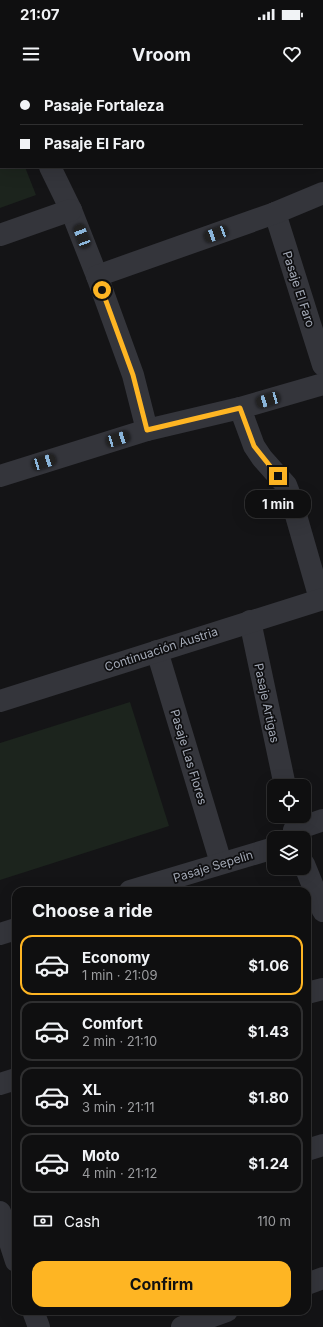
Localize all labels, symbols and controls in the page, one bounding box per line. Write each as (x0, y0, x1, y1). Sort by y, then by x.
text: 21:07 (20, 5, 59, 24)
icon: menu (20, 43, 42, 65)
icon: heart (281, 43, 303, 65)
text: Vroom (132, 44, 191, 65)
text: Pasaje Fortaleza (44, 96, 164, 115)
text: Pasaje El Faro (44, 134, 145, 153)
car (72, 223, 92, 249)
car (203, 224, 229, 244)
street label: Pasaje El Faro (280, 249, 318, 329)
route start (93, 281, 111, 299)
car (255, 391, 281, 409)
car (105, 430, 131, 448)
car (31, 453, 57, 471)
route end (269, 467, 287, 485)
callout: 1 min (245, 490, 311, 518)
text: 1 min (262, 496, 294, 512)
street label: Continuación Austria (102, 624, 220, 674)
street label: Pasaje Artigas (251, 662, 283, 744)
street label: Pasaje Las Flores (167, 708, 211, 806)
map controls (267, 779, 311, 875)
button: locate (267, 779, 311, 823)
button: layers (267, 831, 311, 875)
street label: Pasaje Sepelin (171, 847, 255, 885)
text: Choose a ride (32, 900, 153, 921)
icon: car (34, 947, 70, 983)
text: Economy (82, 948, 150, 967)
text: $1.06 (248, 956, 289, 975)
text: 1 min · 21:09 (82, 967, 157, 983)
icon: car (34, 1013, 70, 1049)
text: Comfort (82, 1014, 143, 1033)
text: $1.43 (248, 1022, 289, 1041)
text: 2 min · 21:10 (82, 1033, 157, 1049)
icon: car (34, 1079, 70, 1115)
text: XL (82, 1080, 102, 1099)
text: $1.80 (248, 1088, 289, 1107)
text: 3 min · 21:11 (82, 1099, 155, 1115)
icon: car (34, 1145, 70, 1181)
text: Moto (82, 1146, 120, 1165)
text: $1.24 (248, 1154, 289, 1173)
text: 4 min · 21:12 (82, 1165, 158, 1181)
icon: cash (32, 1210, 54, 1232)
text: Cash (64, 1212, 100, 1231)
text: 110 m (257, 1213, 291, 1229)
button: Confirm (32, 1261, 291, 1307)

